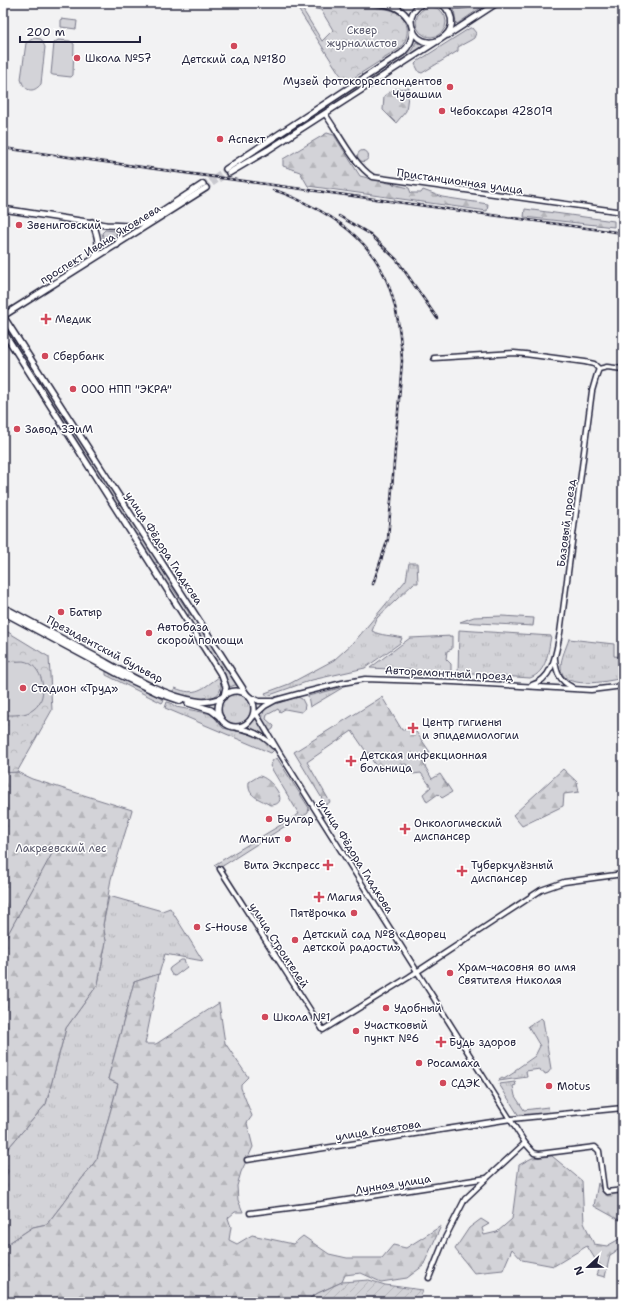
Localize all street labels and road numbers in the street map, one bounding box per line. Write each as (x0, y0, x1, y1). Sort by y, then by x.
street label: Пристанционная улица (396, 165, 524, 198)
street label: проспект Ивана Яковлева (37, 201, 163, 288)
street label: Базовый проезд (554, 478, 579, 568)
street label: улица Фёдора Гладкова (121, 489, 206, 608)
street label: Президентский бульвар (44, 612, 166, 687)
street label: Авторемонтный проезд (384, 663, 514, 684)
street label: улица Фёдора Гладкова (314, 796, 397, 916)
street label: улица Строителей (245, 900, 312, 991)
street label: улица Кочетова (334, 1116, 422, 1145)
street label: Лунная улица (354, 1171, 432, 1198)

